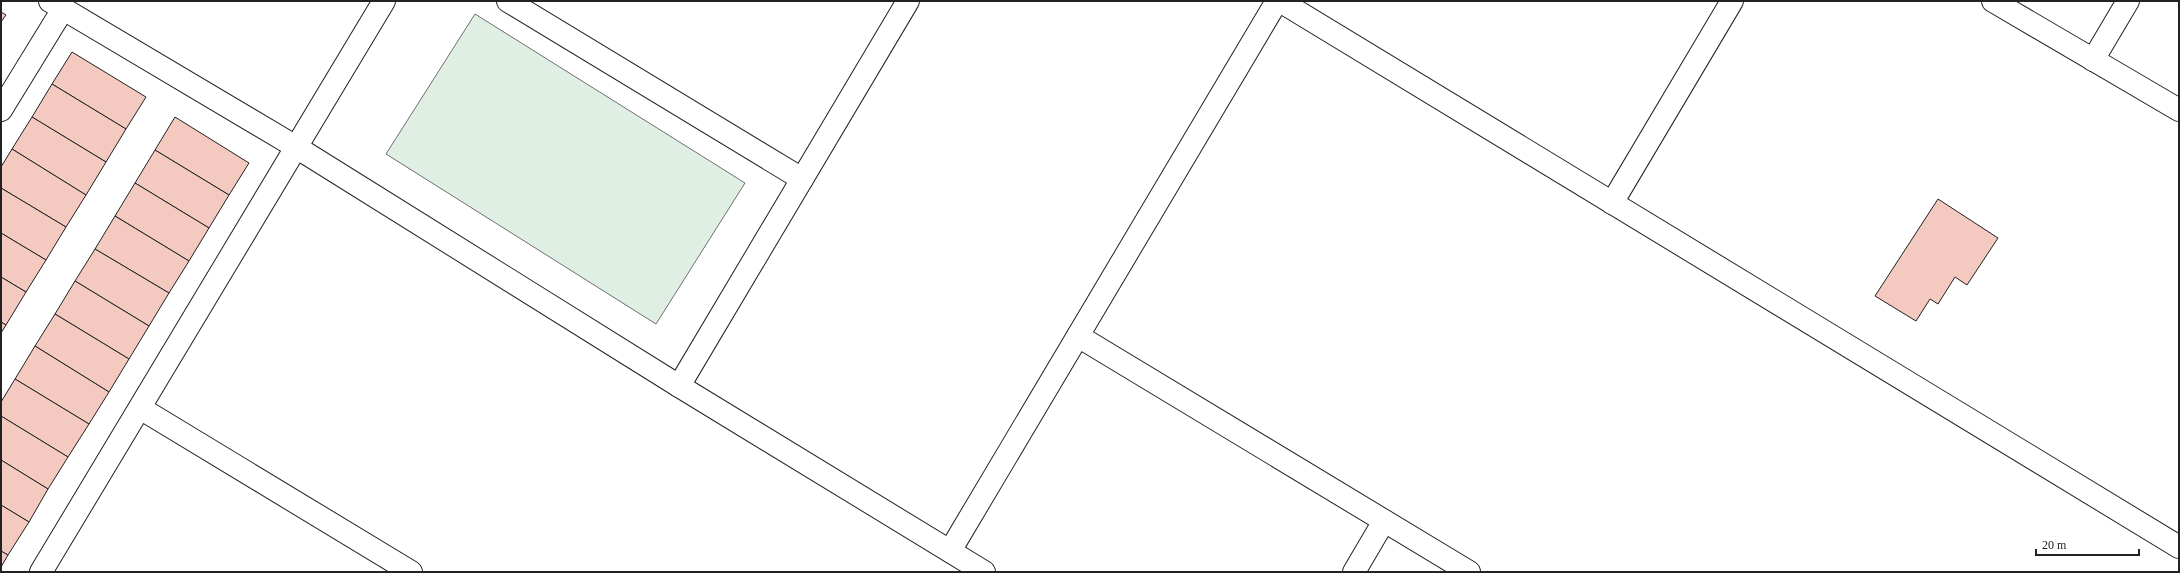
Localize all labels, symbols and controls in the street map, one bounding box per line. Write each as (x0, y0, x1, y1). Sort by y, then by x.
scale bar (2036, 531, 2139, 557)
text: 20 m (2042, 538, 2067, 552)

